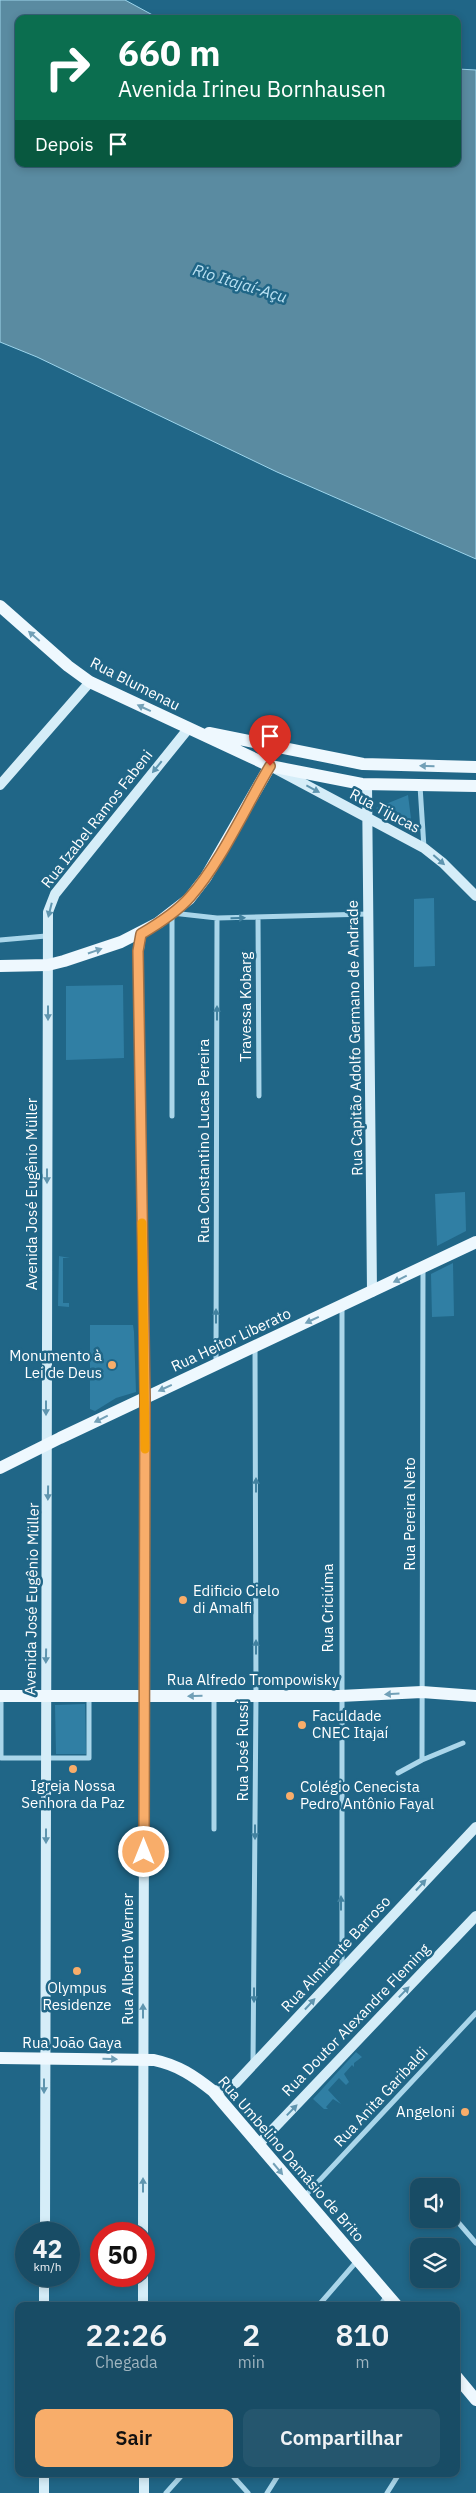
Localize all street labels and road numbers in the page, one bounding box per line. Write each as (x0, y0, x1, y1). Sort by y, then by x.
street label: Rua Blumenau (87, 653, 183, 714)
street label: Rua Izabel Ramos Fabeni (37, 746, 156, 892)
street label: Rua Tijucas (347, 784, 424, 837)
street label: Rua Capitão Adolfo Germano de Andrade (343, 900, 366, 1176)
street label: Travessa Kobarg (236, 952, 255, 1062)
street label: Rua Constantino Lucas Pereira (194, 1039, 213, 1243)
street label: Avenida José Eugênio Müller (22, 1097, 41, 1290)
street label: Rua Heitor Liberato (168, 1303, 294, 1376)
street label: Rua Pereira Neto (400, 1457, 419, 1571)
street label: Avenida José Eugênio Müller (20, 1502, 43, 1695)
street label: Rua Criciúma (318, 1563, 337, 1653)
street label: Rua Alfredo Trompowisky (167, 1670, 340, 1689)
street label: Rua José Russi (233, 1700, 252, 1802)
street label: Rua Alberto Werner (118, 1892, 137, 2025)
street label: Rua Almirante Barroso (277, 1892, 394, 2016)
street label: Rua Doutor Alexandre Fleming (278, 1939, 434, 2100)
street label: Rua João Gaya (22, 2033, 122, 2052)
street label: Rua Anita Garibaldi (330, 2043, 432, 2150)
street label: Rua Umbelino Damásio de Brito (214, 2072, 369, 2245)

